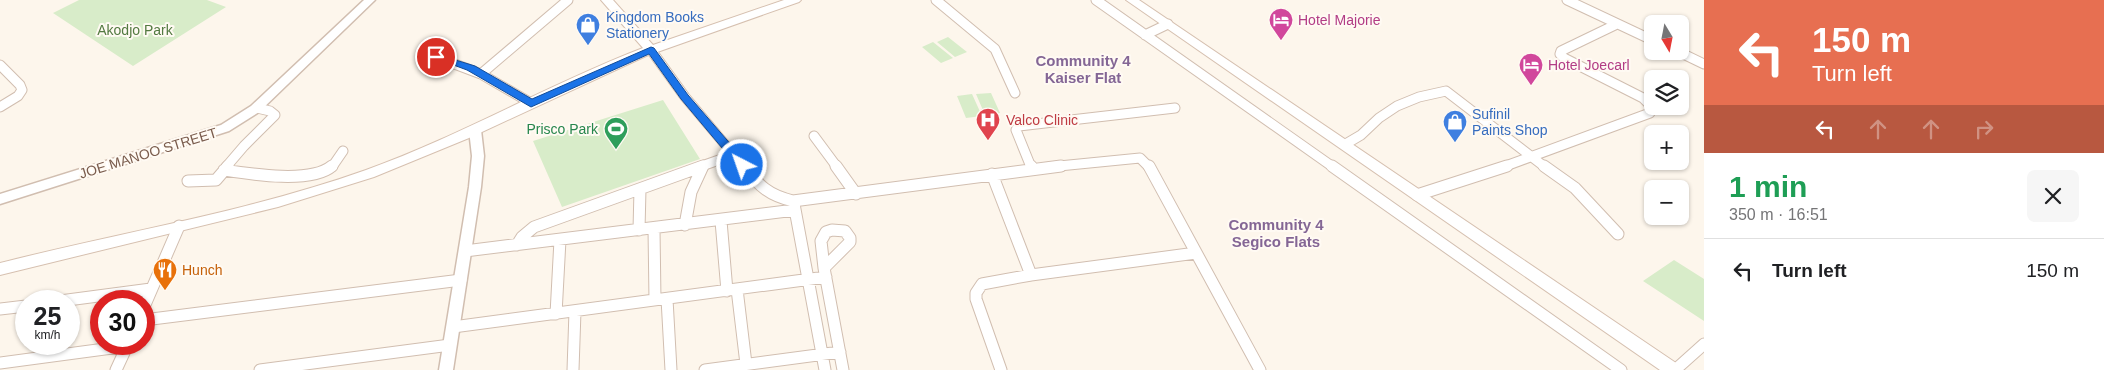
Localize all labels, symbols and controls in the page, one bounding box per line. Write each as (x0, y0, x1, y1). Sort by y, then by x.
hotel icon: Hotel Majorie (1268, 7, 1294, 41)
place label: Kingdom Books Stationery (606, 9, 704, 41)
shop icon: Kingdom Books Stationery (575, 12, 601, 46)
place label: Hotel Majorie (1298, 12, 1381, 28)
north arrow (1644, 15, 1689, 60)
map controls (1644, 15, 1689, 225)
icon: left (1729, 20, 1794, 85)
text: 150 m (1812, 20, 1911, 59)
park label: Akodjo Park (97, 22, 174, 38)
pin (415, 36, 457, 78)
icon: arrive (422, 43, 450, 71)
district label: Community 4 Kaiser Flat (1035, 52, 1131, 86)
hotel icon: Hotel Joecarl (1518, 52, 1544, 86)
place label: Hotel Joecarl (1548, 57, 1630, 73)
text: Turn left (1812, 61, 1892, 86)
button: layers (1644, 70, 1689, 115)
place label: Sufinil Paints Shop (1472, 106, 1548, 138)
hospital icon: Valco Clinic (975, 107, 1001, 141)
shop icon: Sufinil Paints Shop (1442, 109, 1468, 143)
place label: Valco Clinic (1006, 112, 1078, 128)
icon: left (1811, 115, 1839, 143)
icon: ahead (1864, 115, 1892, 143)
icon: ahead (1917, 115, 1945, 143)
icon: right (1970, 115, 1998, 143)
sports icon: Prisco Park (603, 116, 629, 150)
place label: Prisco Park (526, 121, 599, 137)
street label: JOE MANOO STREET (77, 124, 219, 182)
button: + (1644, 125, 1689, 170)
position arrow (715, 138, 767, 190)
text: 1 min (1729, 170, 1807, 203)
button: close (2027, 170, 2079, 222)
button: − (1644, 180, 1689, 225)
text: 350 m · 16:51 (1729, 206, 1828, 223)
district label: Community 4 Segico Flats (1228, 216, 1324, 250)
restaurant icon: Hunch (152, 257, 178, 291)
icon: left (1729, 257, 1757, 285)
text: Turn left (1772, 260, 1847, 281)
text: 150 m (2026, 260, 2079, 281)
place label: Hunch (182, 262, 222, 278)
speed limit sign: 30 (90, 290, 155, 355)
text: 25 (34, 302, 61, 330)
text: km/h (34, 328, 61, 342)

